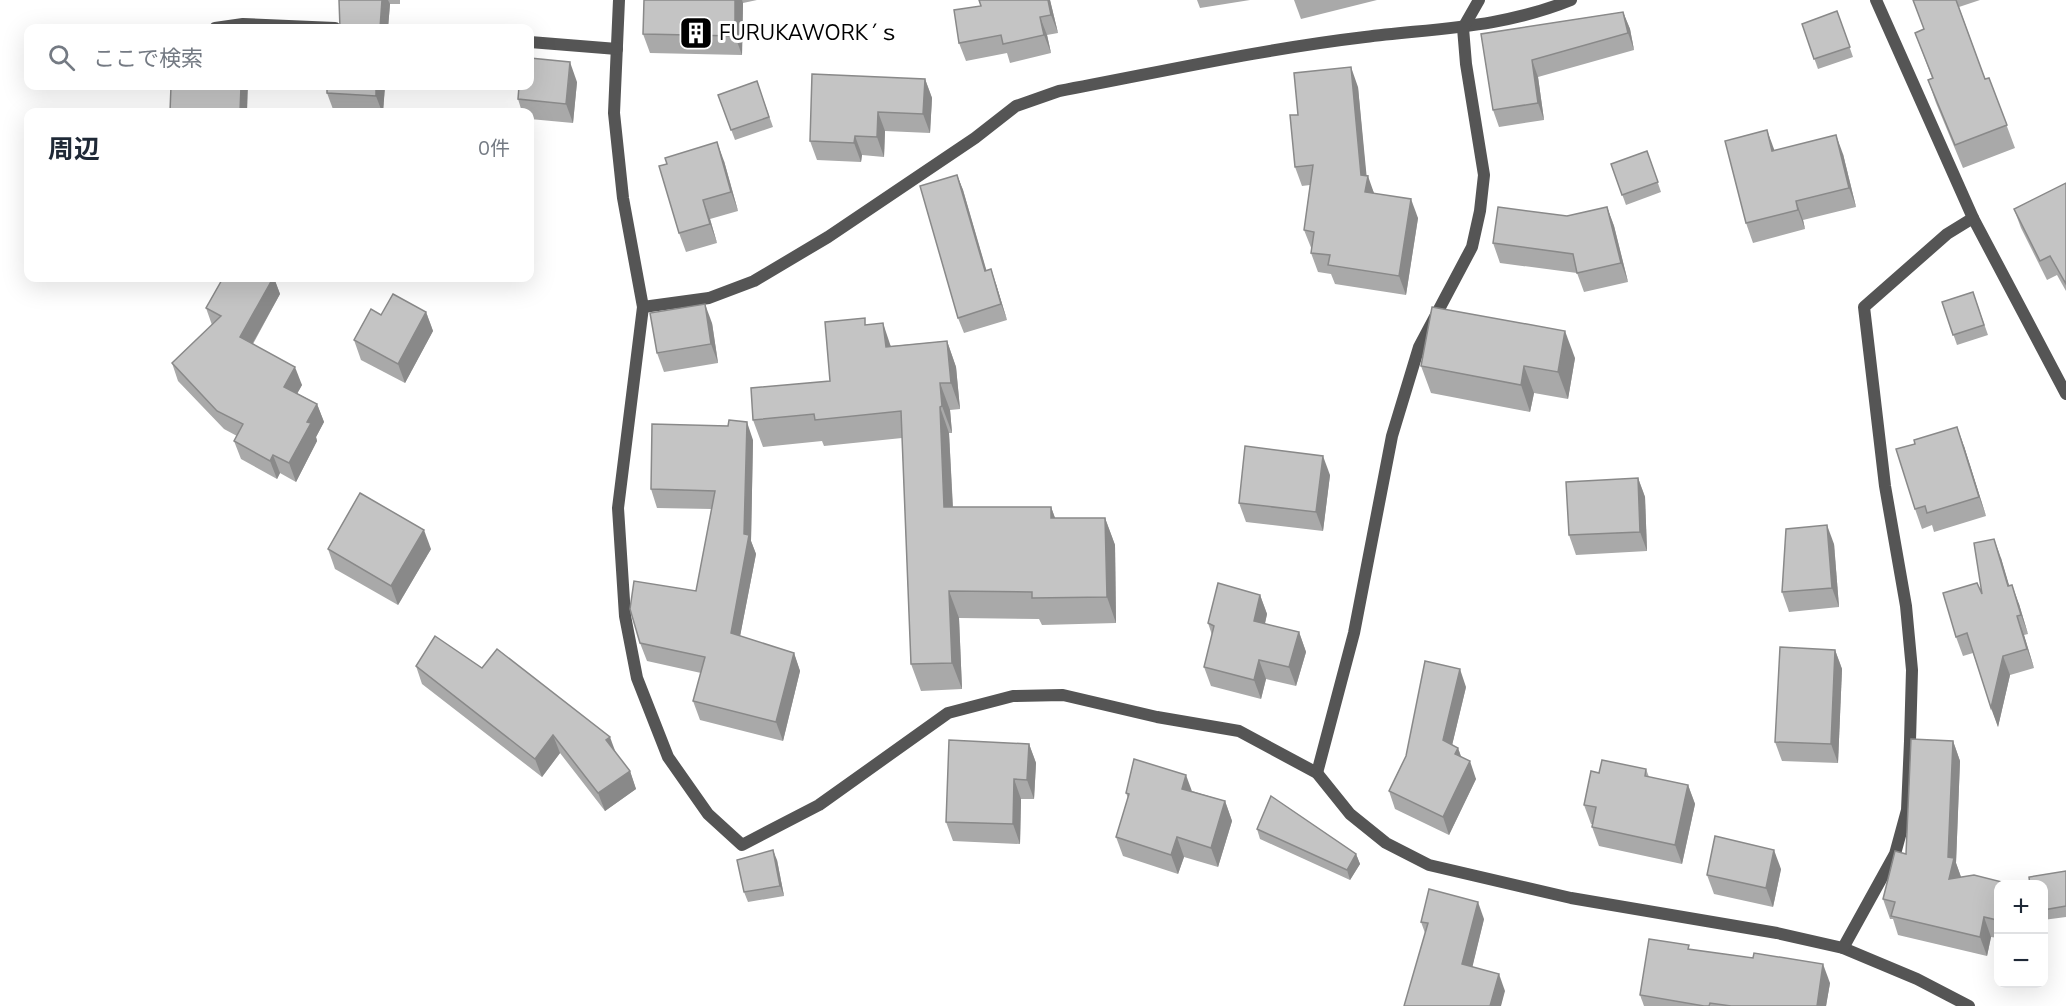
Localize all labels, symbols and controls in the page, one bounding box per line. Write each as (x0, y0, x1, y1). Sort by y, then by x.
building icon: FURUKAWORK´ｓ (678, 15, 714, 51)
place label: FURUKAWORK´ｓ (719, 19, 899, 47)
search box (24, 24, 534, 90)
icon: search (45, 41, 78, 74)
text: ここで検索 (93, 44, 203, 74)
text: 周辺 (48, 132, 100, 167)
text: 0件 (478, 135, 510, 162)
map controls (1994, 880, 2048, 988)
button: + (1994, 880, 2048, 934)
button: − (1994, 934, 2048, 988)

